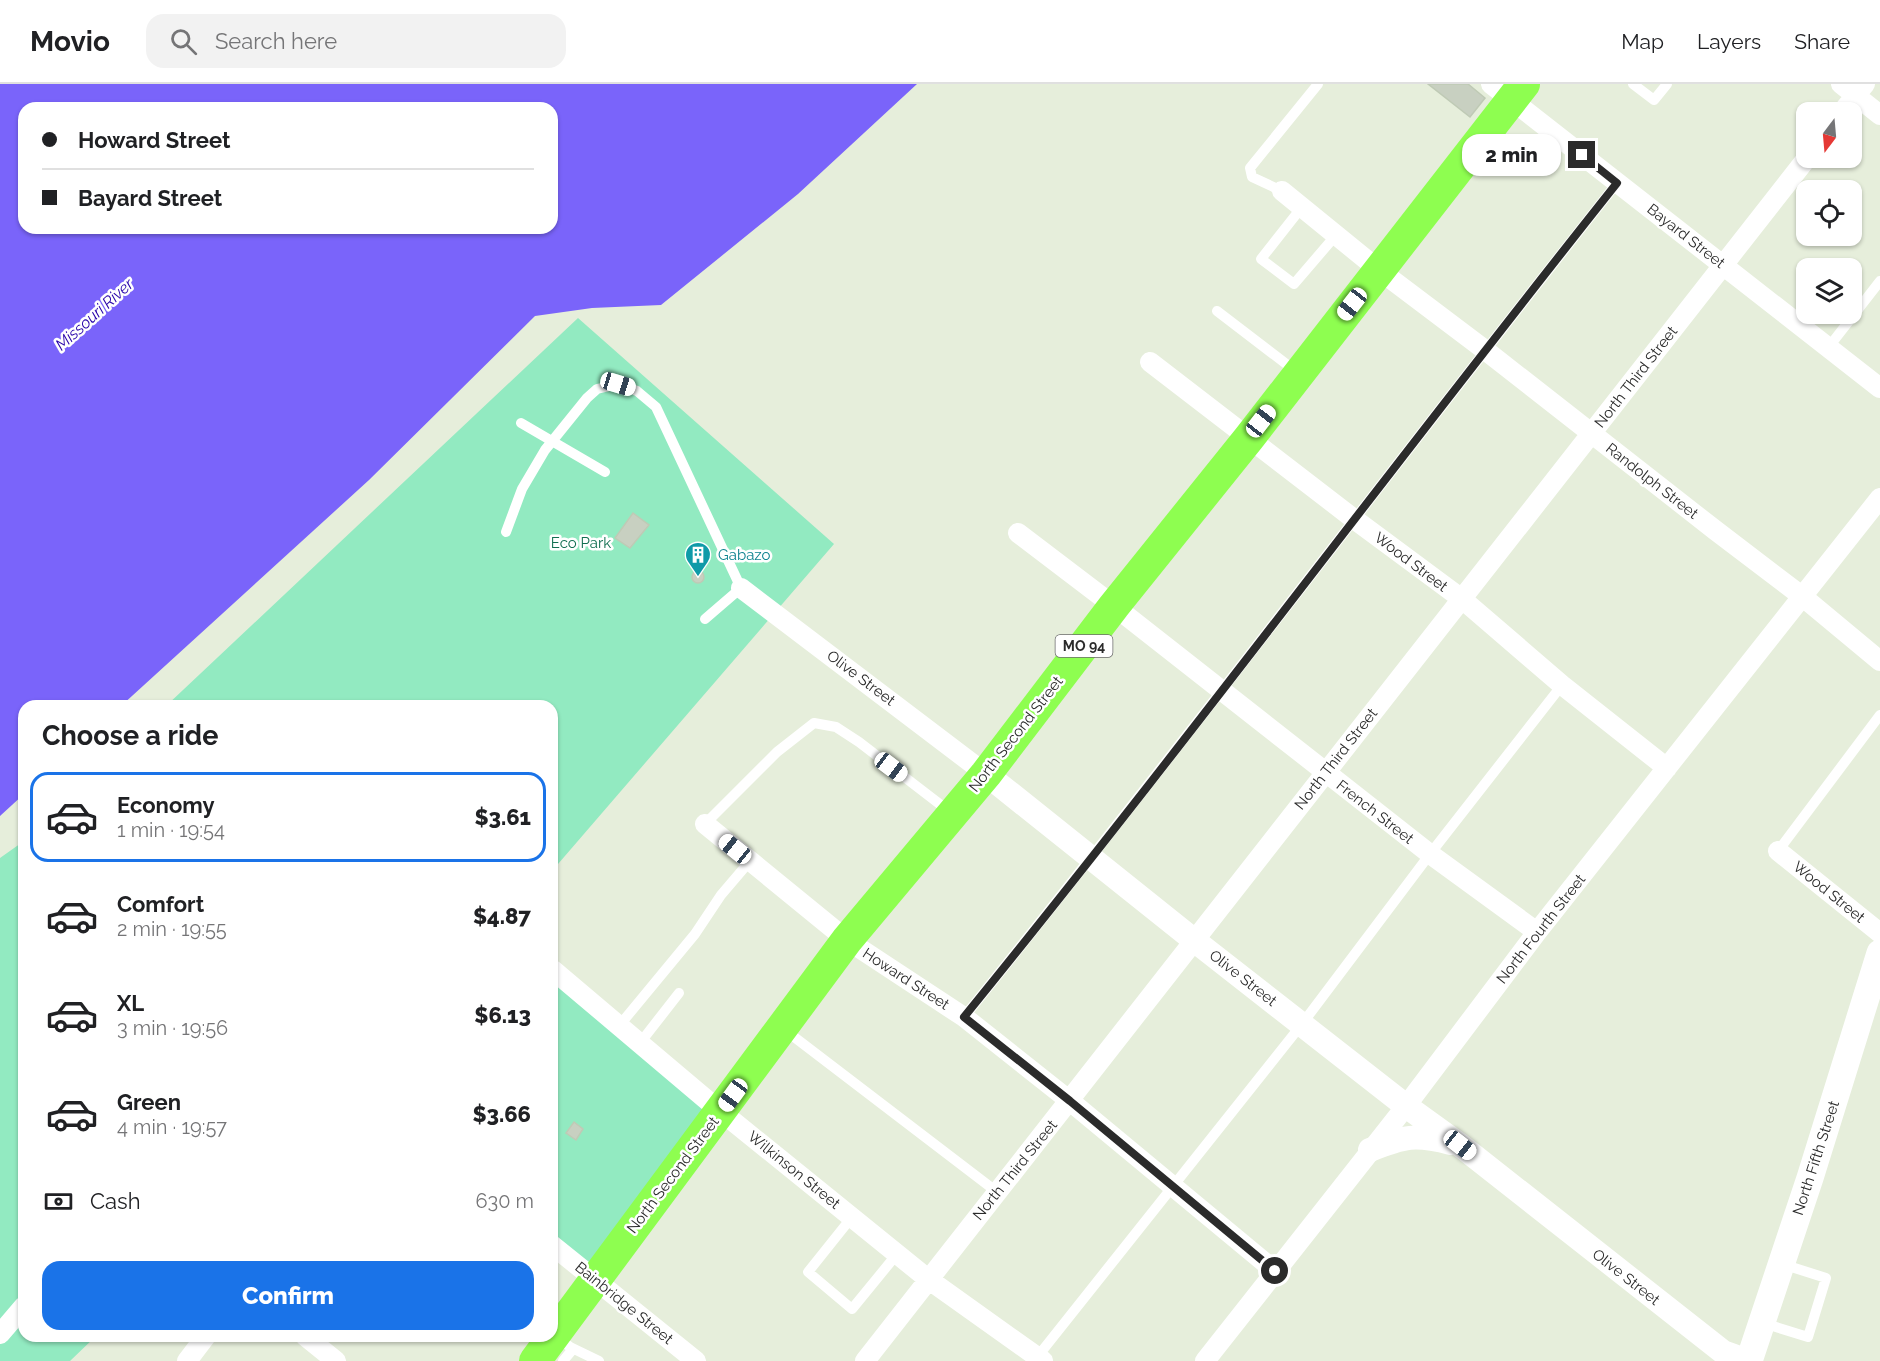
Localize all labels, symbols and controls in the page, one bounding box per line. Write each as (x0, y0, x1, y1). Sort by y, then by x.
search box (146, 14, 566, 68)
text: Movio (30, 25, 110, 58)
icon: search (167, 25, 200, 58)
text: Search here (215, 28, 337, 54)
text: Map (1621, 29, 1664, 54)
text: Layers (1697, 29, 1761, 54)
text: Share (1794, 29, 1850, 54)
north arrow (1796, 102, 1862, 168)
map controls (1796, 102, 1862, 324)
text: Howard Street (78, 127, 231, 153)
callout: 2 min (1462, 134, 1561, 176)
route end (1568, 141, 1595, 168)
text: 2 min (1485, 143, 1538, 167)
button: locate (1796, 180, 1862, 246)
text: Bayard Street (78, 185, 222, 211)
street label: Bayard Street (1643, 200, 1729, 272)
button: layers (1796, 258, 1862, 324)
water label: Missouri River (52, 274, 138, 354)
car (1334, 284, 1370, 324)
street label: North Third Street (1591, 323, 1681, 431)
car (598, 370, 638, 398)
car (1243, 401, 1279, 441)
street label: Randolph Street (1602, 439, 1702, 523)
street label: Wood Street (1371, 529, 1451, 595)
park label: Eco Park (551, 534, 611, 552)
building icon: Gabazo (683, 540, 713, 578)
place label: Gabazo (718, 546, 771, 564)
road number: MO 94 (1056, 635, 1112, 657)
street label: Olive Street (823, 647, 899, 709)
street label: North Second Street (965, 673, 1067, 795)
street label: North Third Street (1291, 705, 1381, 813)
text: Choose a ride (42, 720, 218, 751)
car (871, 749, 911, 785)
street label: French Street (1333, 776, 1417, 848)
icon: car (45, 790, 99, 844)
text: Economy (117, 792, 215, 818)
text: $3.61 (475, 804, 531, 830)
text: 1 min · 19:54 (117, 818, 225, 842)
car (715, 831, 755, 867)
street label: Wood Street (1789, 858, 1869, 926)
street label: North Fourth Street (1493, 871, 1589, 987)
icon: car (45, 889, 99, 943)
text: Comfort (117, 891, 204, 917)
text: $4.87 (473, 903, 531, 929)
text: 2 min · 19:55 (117, 917, 227, 941)
street label: Howard Street (859, 944, 953, 1014)
street label: Olive Street (1206, 946, 1280, 1010)
icon: car (45, 988, 99, 1042)
text: XL (117, 990, 144, 1016)
text: $6.13 (474, 1002, 531, 1028)
text: 3 min · 19:56 (117, 1016, 228, 1040)
car (715, 1075, 751, 1115)
icon: car (45, 1087, 99, 1141)
text: Green (117, 1089, 181, 1115)
street label: North Fifth Street (1789, 1098, 1843, 1218)
text: $3.66 (473, 1101, 531, 1127)
street label: North Second Street (623, 1113, 723, 1237)
text: 4 min · 19:57 (117, 1115, 227, 1139)
street label: North Third Street (969, 1116, 1061, 1224)
street label: Wilkinson Street (744, 1127, 844, 1213)
car (1440, 1127, 1480, 1163)
icon: cash (42, 1185, 75, 1218)
text: Cash (90, 1188, 141, 1214)
text: 630 m (476, 1189, 534, 1213)
street label: Olive Street (1589, 1245, 1663, 1309)
route start (1261, 1257, 1288, 1284)
street label: Bainbridge Street (571, 1258, 677, 1348)
button: Confirm (42, 1261, 534, 1330)

